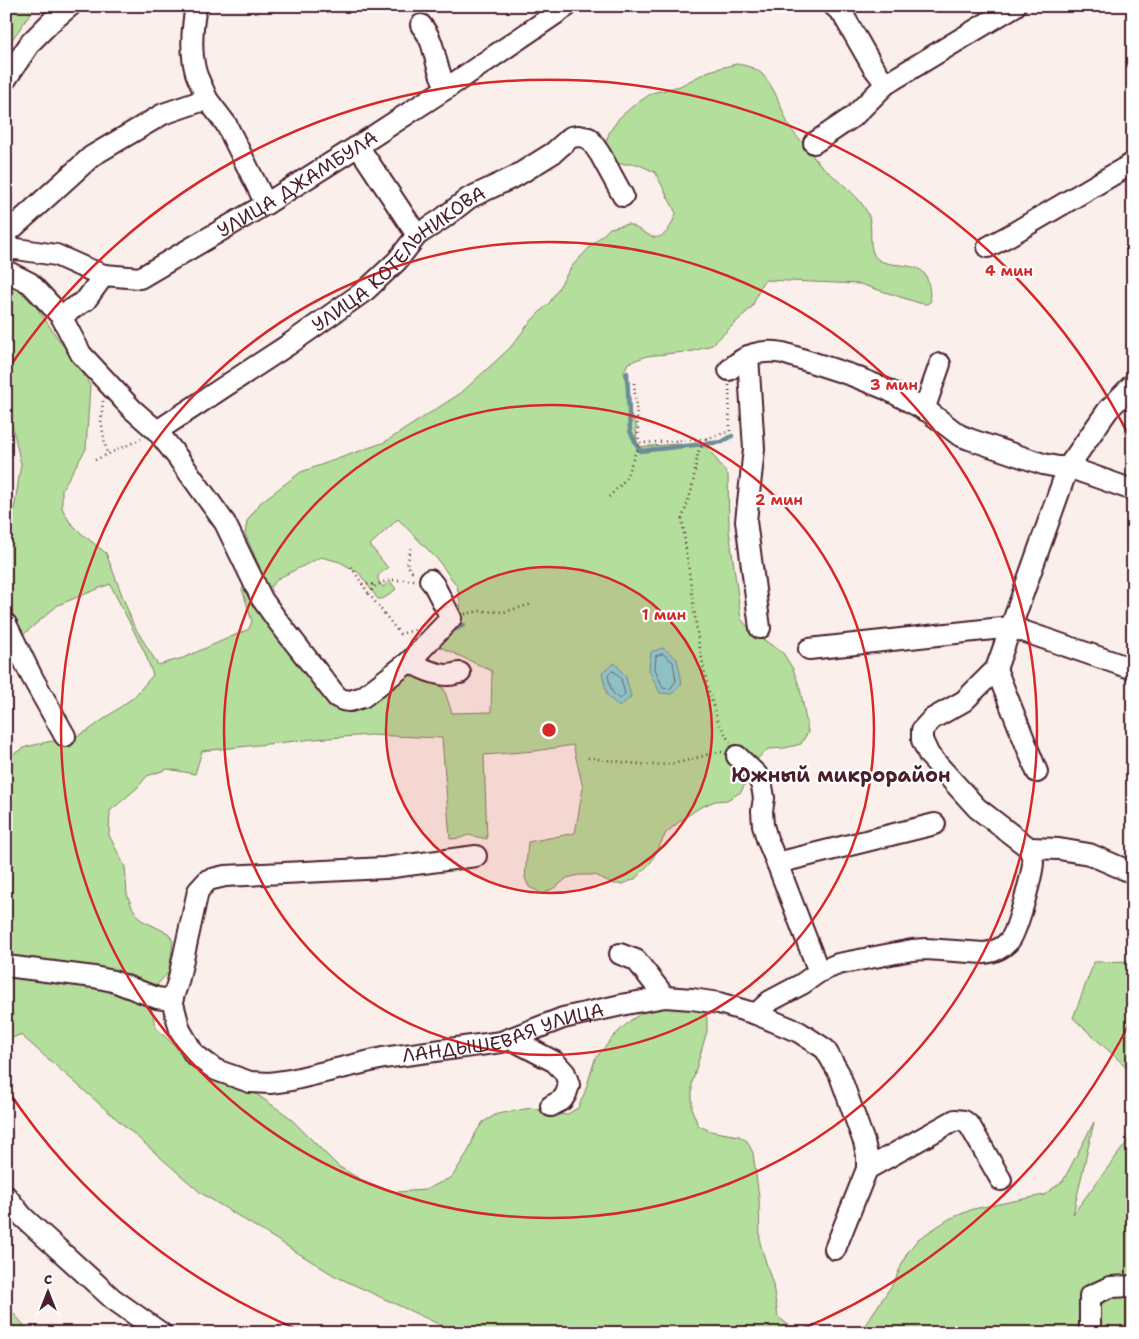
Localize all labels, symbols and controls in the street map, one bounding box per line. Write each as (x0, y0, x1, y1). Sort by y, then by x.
street label: УЛИЦА ДЖАМБУЛА (213, 125, 382, 243)
street label: УЛИЦА КОТЕЛЬНИКОВА (307, 180, 490, 337)
text: 4 мин (985, 261, 1033, 281)
text: 3 мин (870, 375, 918, 395)
text: 2 мин (755, 490, 803, 510)
text: 1 мин (642, 605, 686, 625)
centre of rings (540, 721, 558, 739)
district label: Южный микрорайон (731, 762, 951, 788)
street label: ЛАНДЫШЕВАЯ УЛИЦА (400, 997, 606, 1068)
north arrow (22, 1266, 72, 1316)
text: С (44, 1270, 52, 1288)

